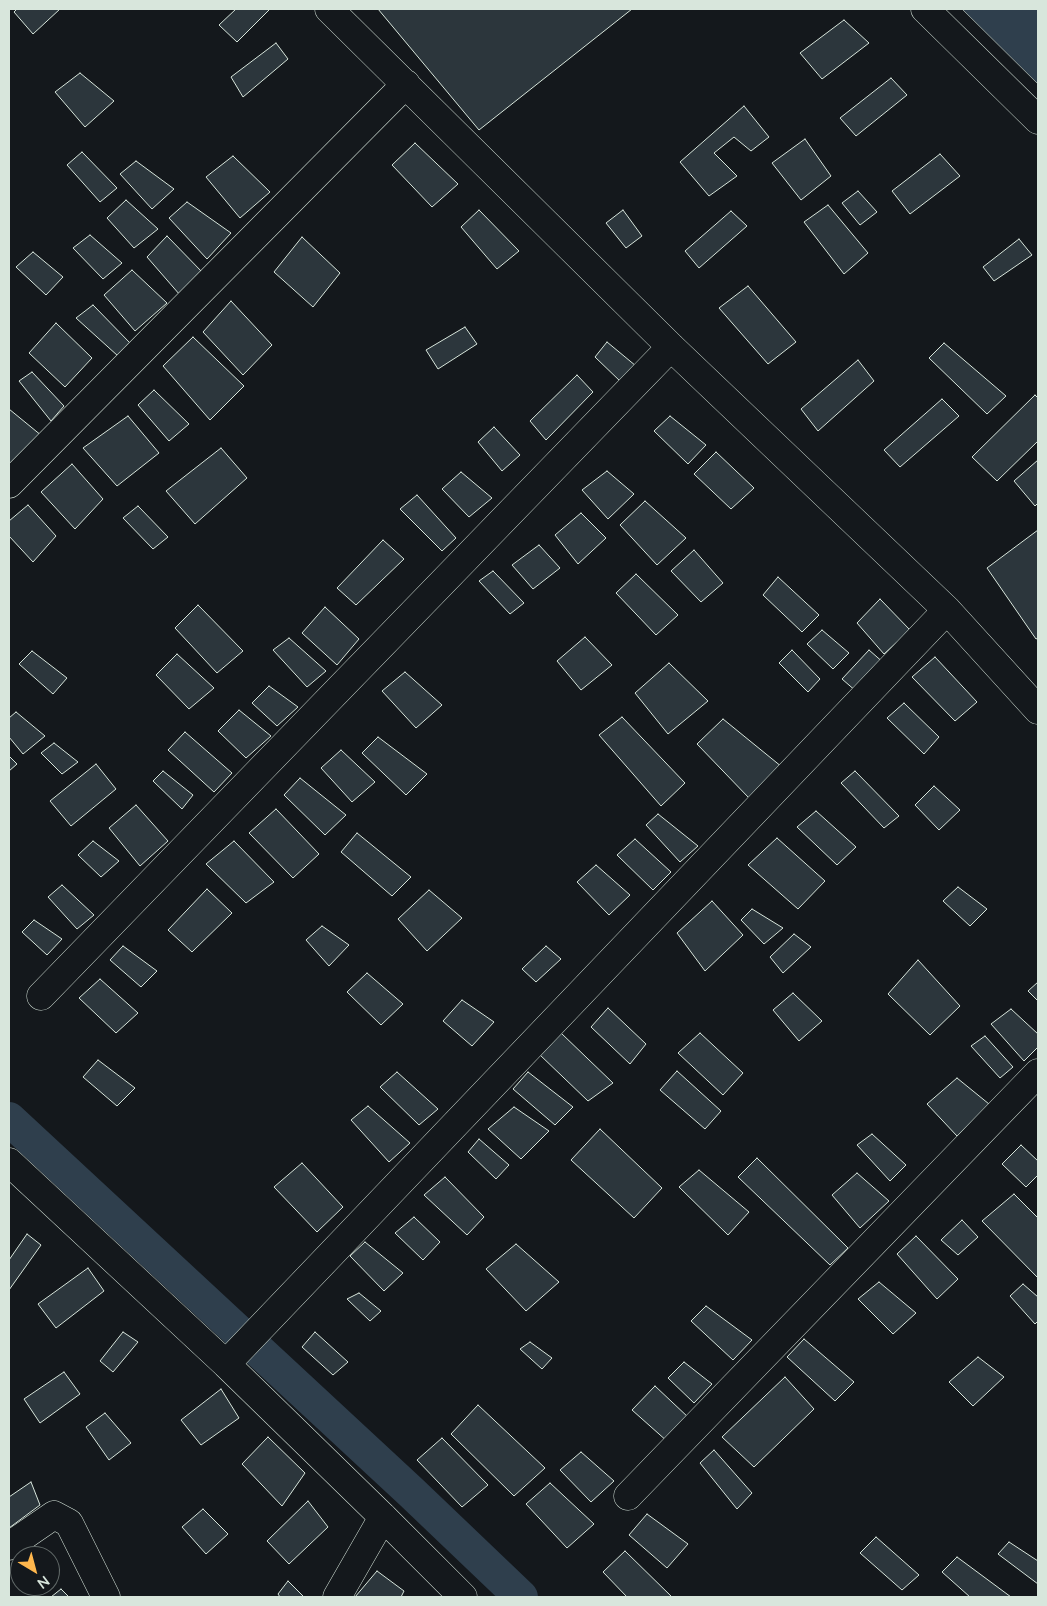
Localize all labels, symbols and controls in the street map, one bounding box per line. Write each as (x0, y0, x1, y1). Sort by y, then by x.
north arrow (10, 1546, 60, 1596)
text: N (34, 1573, 53, 1593)

